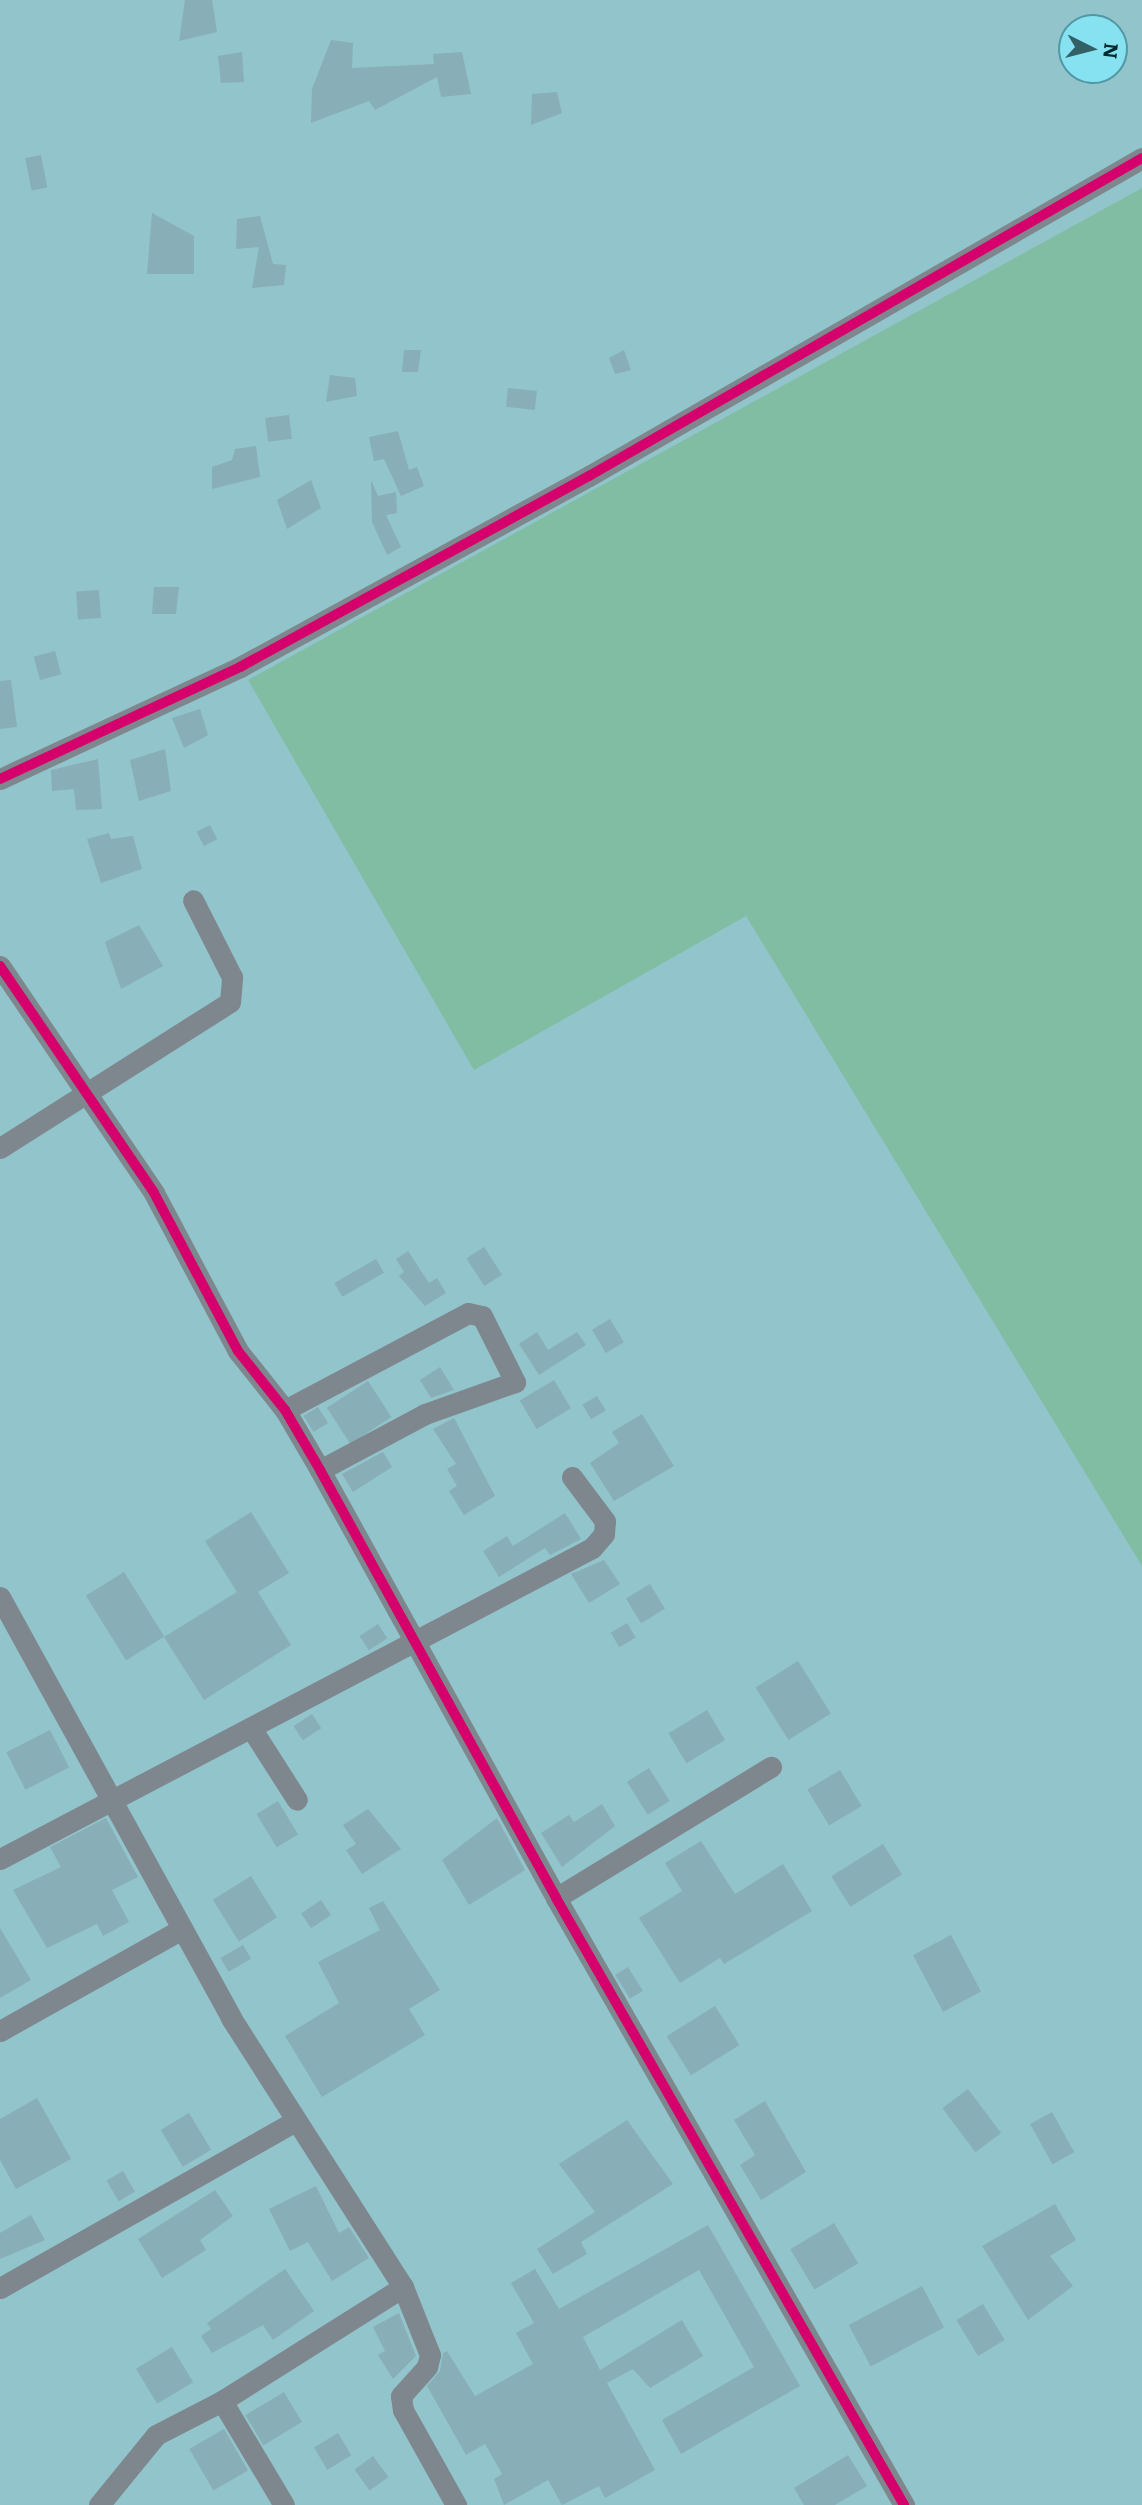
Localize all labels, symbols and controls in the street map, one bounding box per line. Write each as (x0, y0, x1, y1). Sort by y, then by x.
north arrow (1058, 14, 1128, 84)
text: N (1097, 42, 1127, 60)

